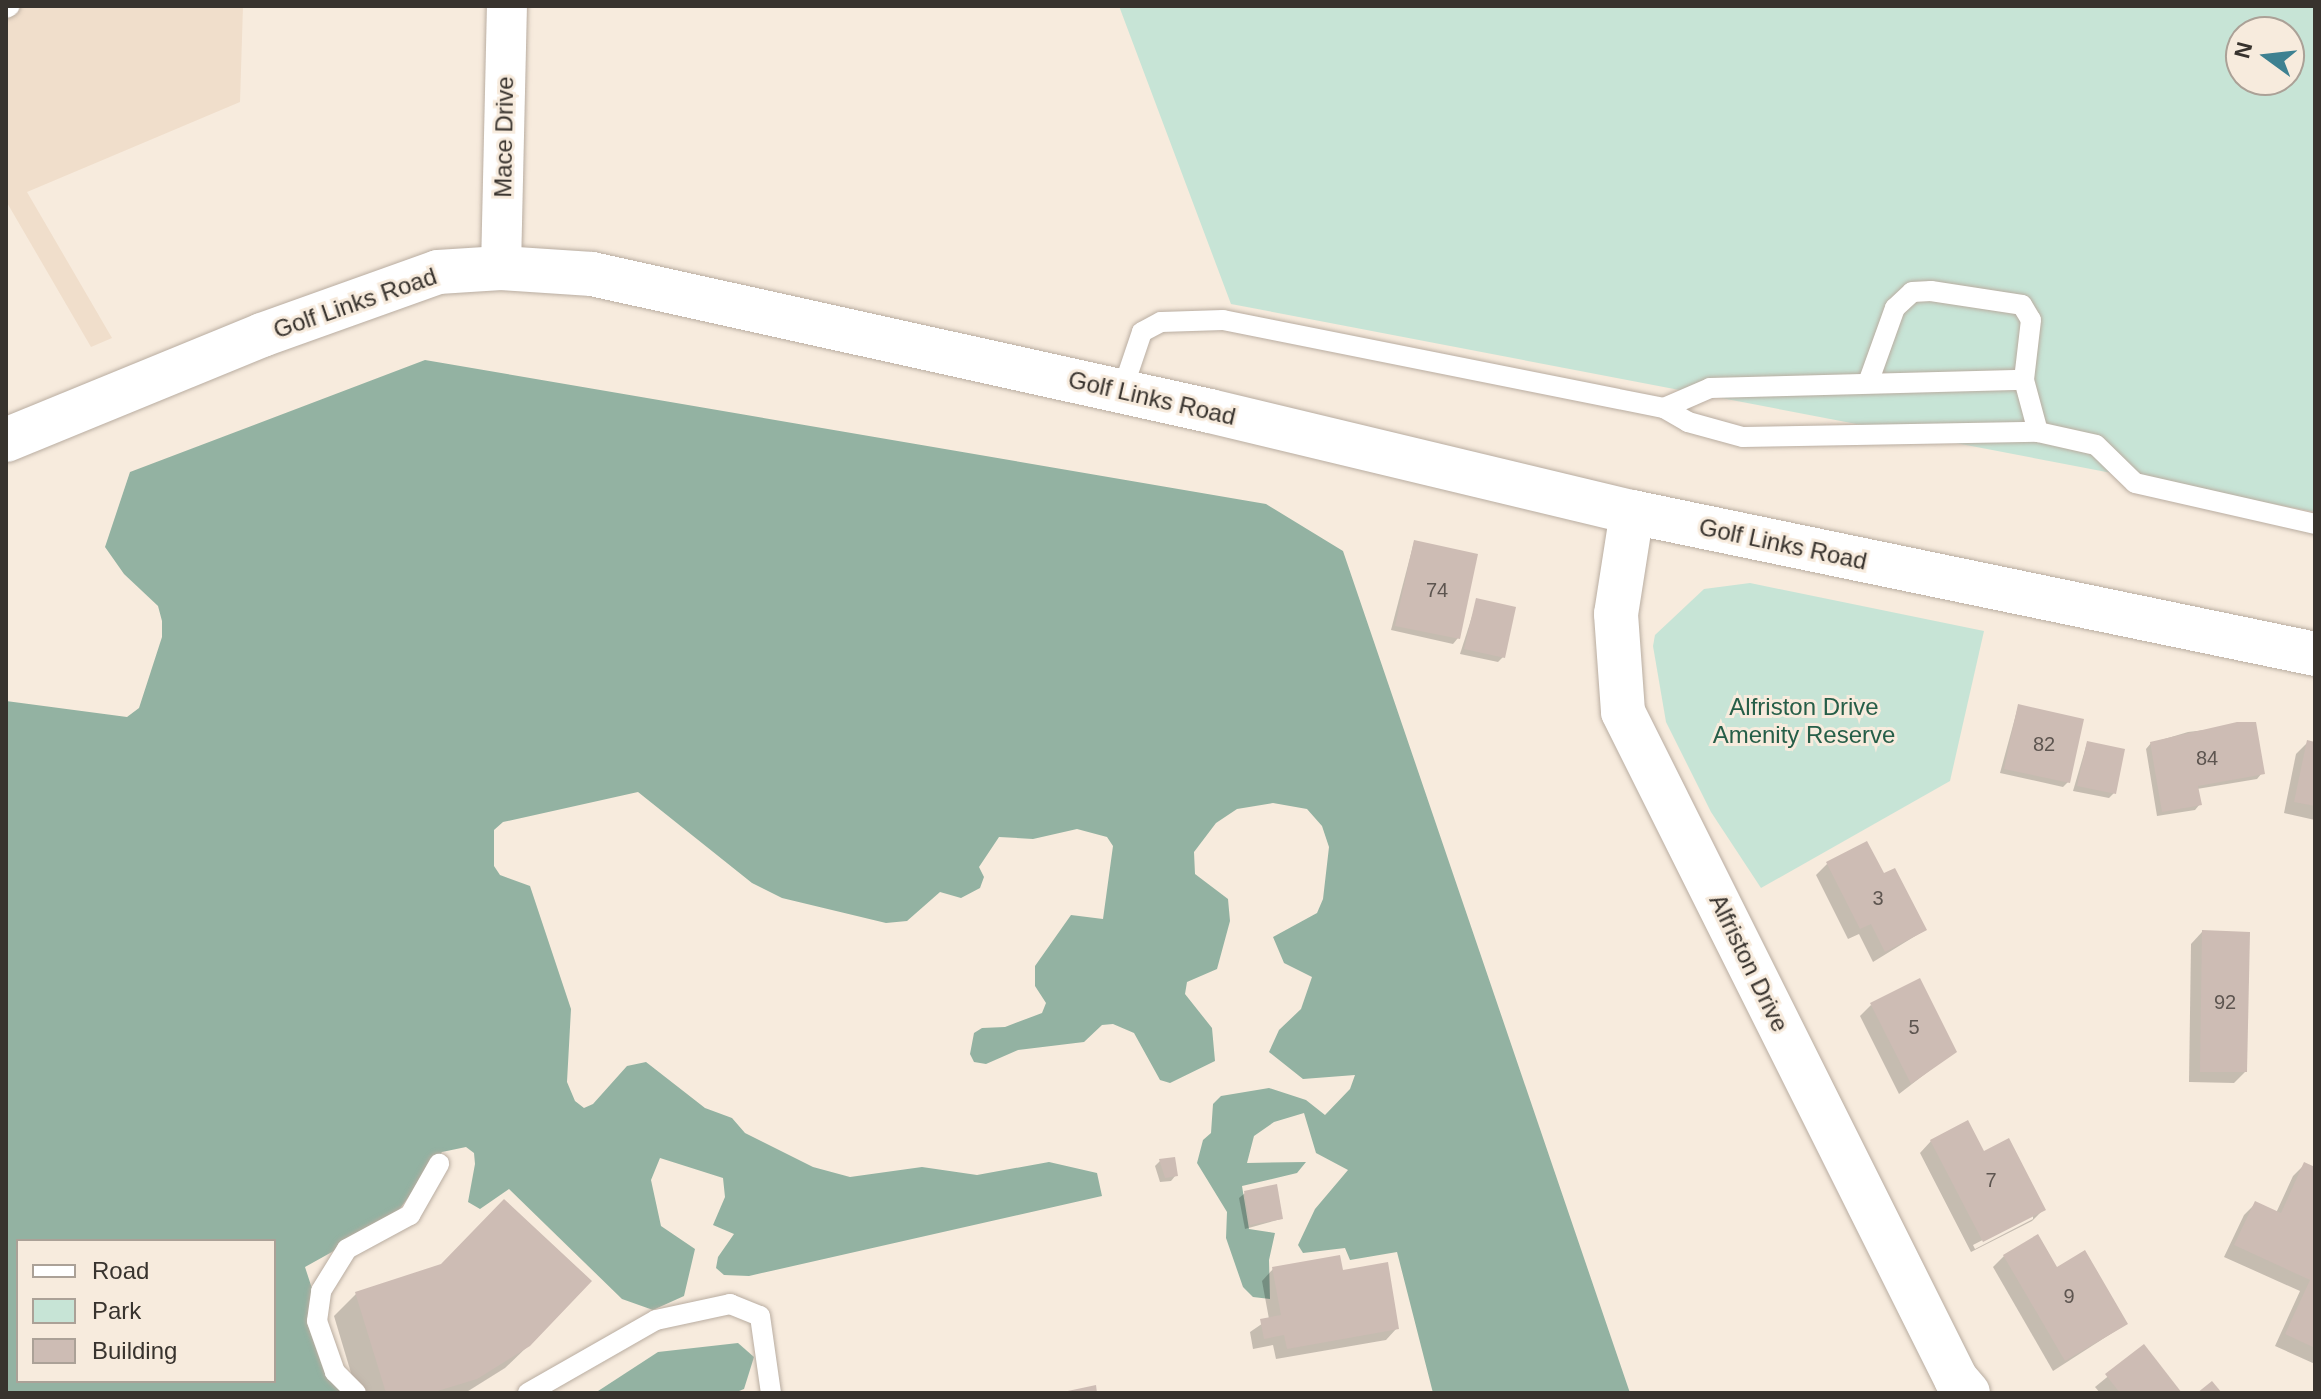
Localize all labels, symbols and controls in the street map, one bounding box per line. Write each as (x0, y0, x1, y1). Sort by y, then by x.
north arrow (2225, 16, 2305, 96)
text: N (2229, 39, 2257, 61)
street label: Mace Drive (489, 76, 519, 198)
street label: Golf Links Road (270, 262, 440, 344)
street label: Golf Links Road (1066, 365, 1238, 431)
street label: Golf Links Road (1696, 512, 1870, 576)
house number: 74 (1426, 578, 1448, 602)
park label: Alfriston Drive Amenity Reserve (1713, 693, 1895, 749)
house number: 82 (2033, 732, 2055, 756)
house number: 84 (2196, 746, 2218, 770)
house number: 3 (1872, 886, 1884, 910)
street label: Alfriston Drive (1703, 890, 1795, 1036)
house number: 92 (2214, 990, 2236, 1014)
house number: 5 (1908, 1015, 1920, 1039)
house number: 7 (1985, 1168, 1997, 1192)
legend (16, 1239, 276, 1383)
text: Road (92, 1257, 149, 1284)
house number: 9 (2063, 1284, 2075, 1308)
text: Park (92, 1297, 141, 1324)
text: Building (92, 1337, 177, 1364)

